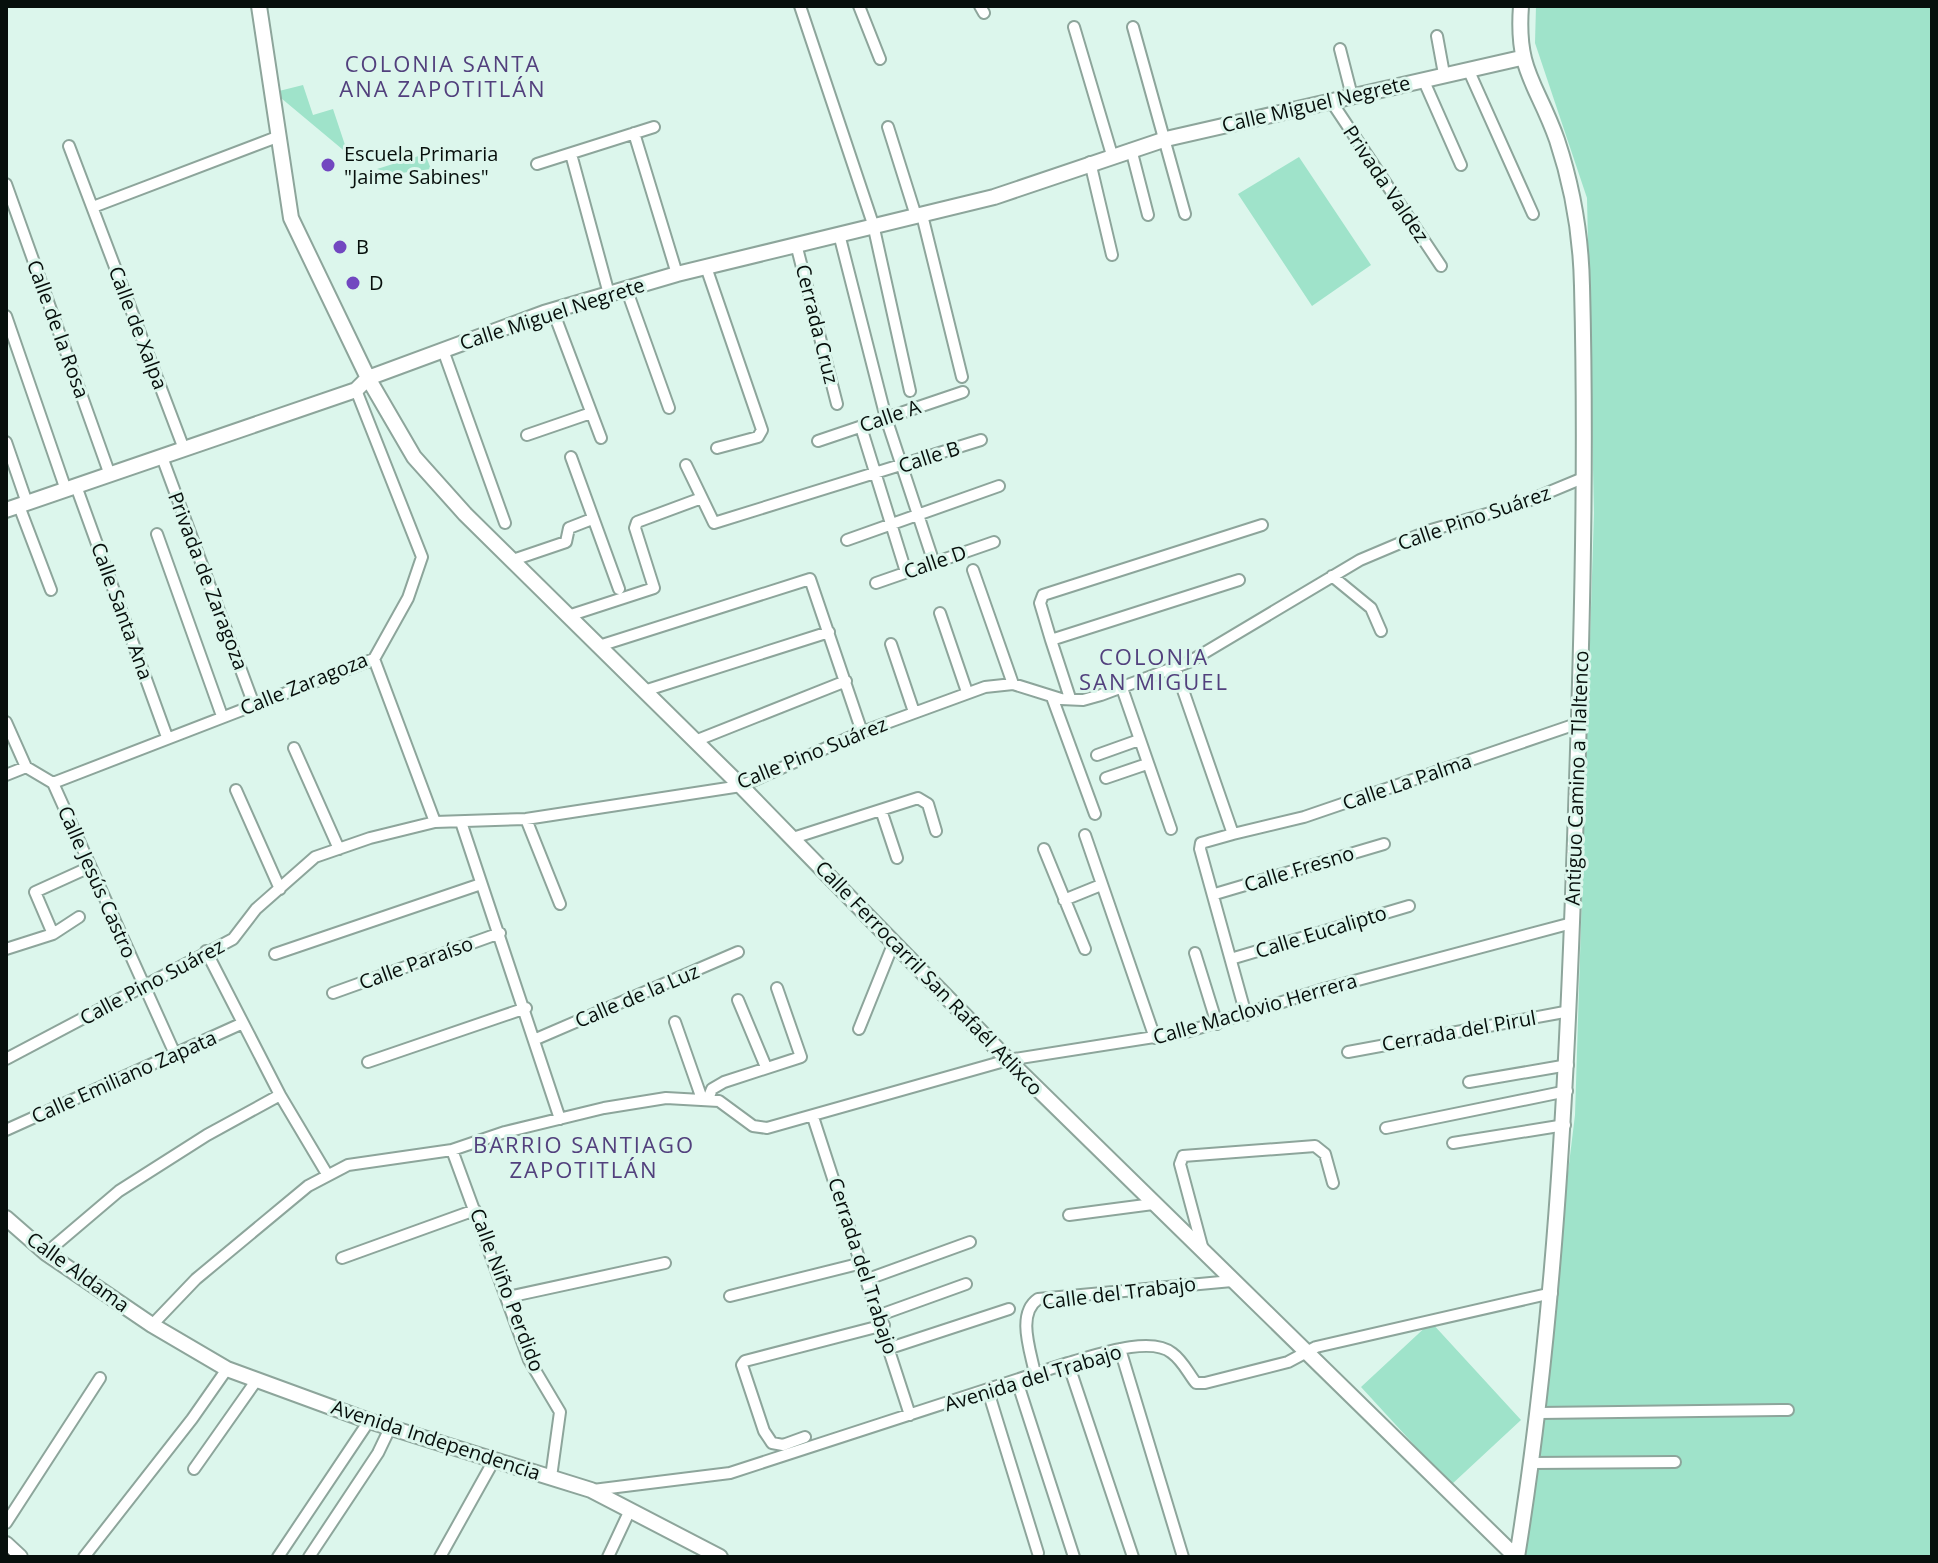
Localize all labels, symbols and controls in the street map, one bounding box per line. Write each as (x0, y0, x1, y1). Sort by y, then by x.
district label: COLONIA SANTA ANA ZAPOTITLÁN (339, 48, 547, 103)
street label: Calle Miguel Negrete (1219, 69, 1413, 138)
street label: Privada Valdez (1337, 120, 1436, 248)
place label: Escuela Primaria "Jaime Sabines" (344, 140, 498, 190)
marker: Escuela Primaria "Jaime Sabines" (319, 156, 337, 174)
place label: B (356, 233, 369, 260)
marker: B (331, 238, 349, 256)
street label: Calle de la Rosa (21, 256, 96, 402)
street label: Cerrada Cruz (790, 261, 845, 386)
street label: Calle de Xalpa (103, 262, 174, 393)
place label: D (369, 269, 384, 296)
street label: Calle Miguel Negrete (456, 271, 648, 356)
marker: D (344, 274, 362, 292)
street label: Calle A (856, 392, 924, 439)
street label: Calle B (895, 434, 963, 479)
street label: Calle Pino Suárez (1394, 479, 1554, 556)
street label: Privada de Zaragoza (162, 488, 255, 674)
street label: Calle D (900, 538, 970, 585)
street label: Calle Santa Ana (85, 539, 160, 683)
district label: COLONIA SAN MIGUEL (1079, 641, 1229, 696)
street label: Calle Zaragoza (236, 646, 372, 721)
street label: Antiguo Camino a Tlaltenco (1559, 650, 1594, 906)
street label: Calle Pino Suárez (733, 710, 891, 795)
street label: Calle La Palma (1339, 747, 1475, 816)
street label: Calle Jesús Castro (52, 801, 143, 962)
street label: Calle Fresno (1240, 839, 1357, 898)
street label: Calle Ferrocarril San Rafaél Atlixco (810, 854, 1049, 1101)
street label: Calle Eucalipto (1252, 899, 1390, 964)
street label: Calle Paraíso (355, 929, 476, 996)
street label: Calle Pino Suárez (75, 932, 229, 1031)
street label: Calle de la Luz (571, 957, 703, 1034)
street label: Calle Maclovio Herrera (1150, 966, 1360, 1051)
street label: Cerrada del Pirul (1380, 1004, 1538, 1057)
street label: Calle Emiliano Zapata (27, 1024, 221, 1130)
district label: BARRIO SANTIAGO ZAPOTITLÁN (473, 1129, 695, 1184)
street label: Cerrada del Trabajo (822, 1174, 905, 1358)
street label: Calle Niño Perdido (464, 1204, 551, 1375)
street label: Calle Aldama (21, 1225, 135, 1318)
street label: Calle del Trabajo (1041, 1270, 1197, 1315)
street label: Avenida del Trabajo (941, 1338, 1125, 1417)
street label: Avenida Independencia (328, 1393, 544, 1486)

